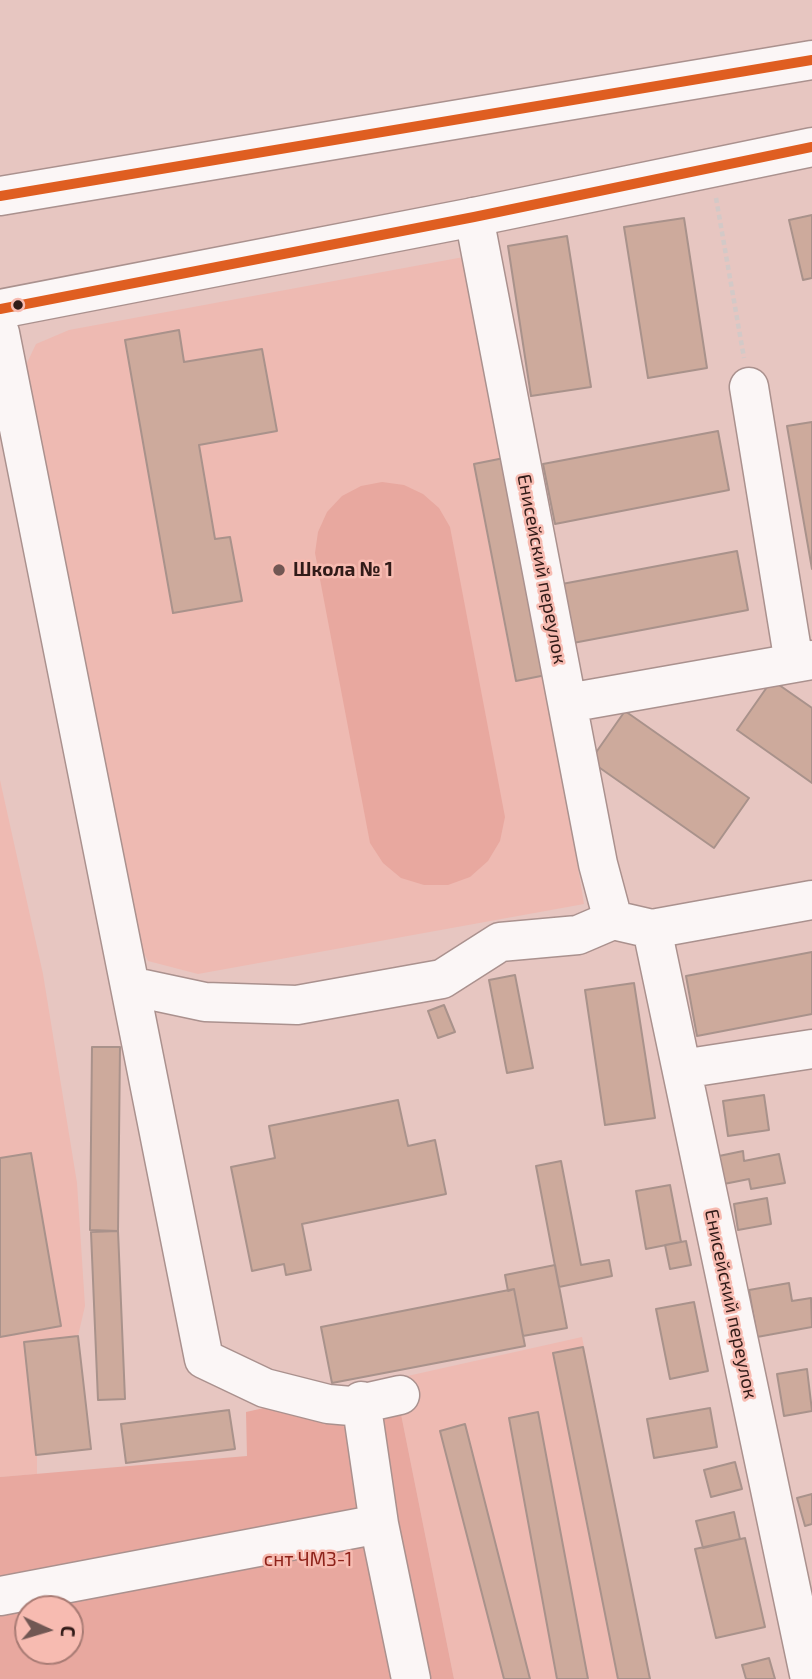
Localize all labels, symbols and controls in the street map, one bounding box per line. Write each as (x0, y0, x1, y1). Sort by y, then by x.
unlabelled marker (11, 298, 25, 312)
street label: Енисейский переулок (512, 472, 572, 666)
place label: Школа № 1 (293, 559, 393, 581)
marker: Школа № 1 (271, 562, 287, 578)
street label: Енисейский переулок (700, 1207, 762, 1401)
park label: снт ЧМЗ-1 (264, 1549, 352, 1571)
north arrow (14, 1595, 84, 1665)
text: С (57, 1625, 80, 1638)

